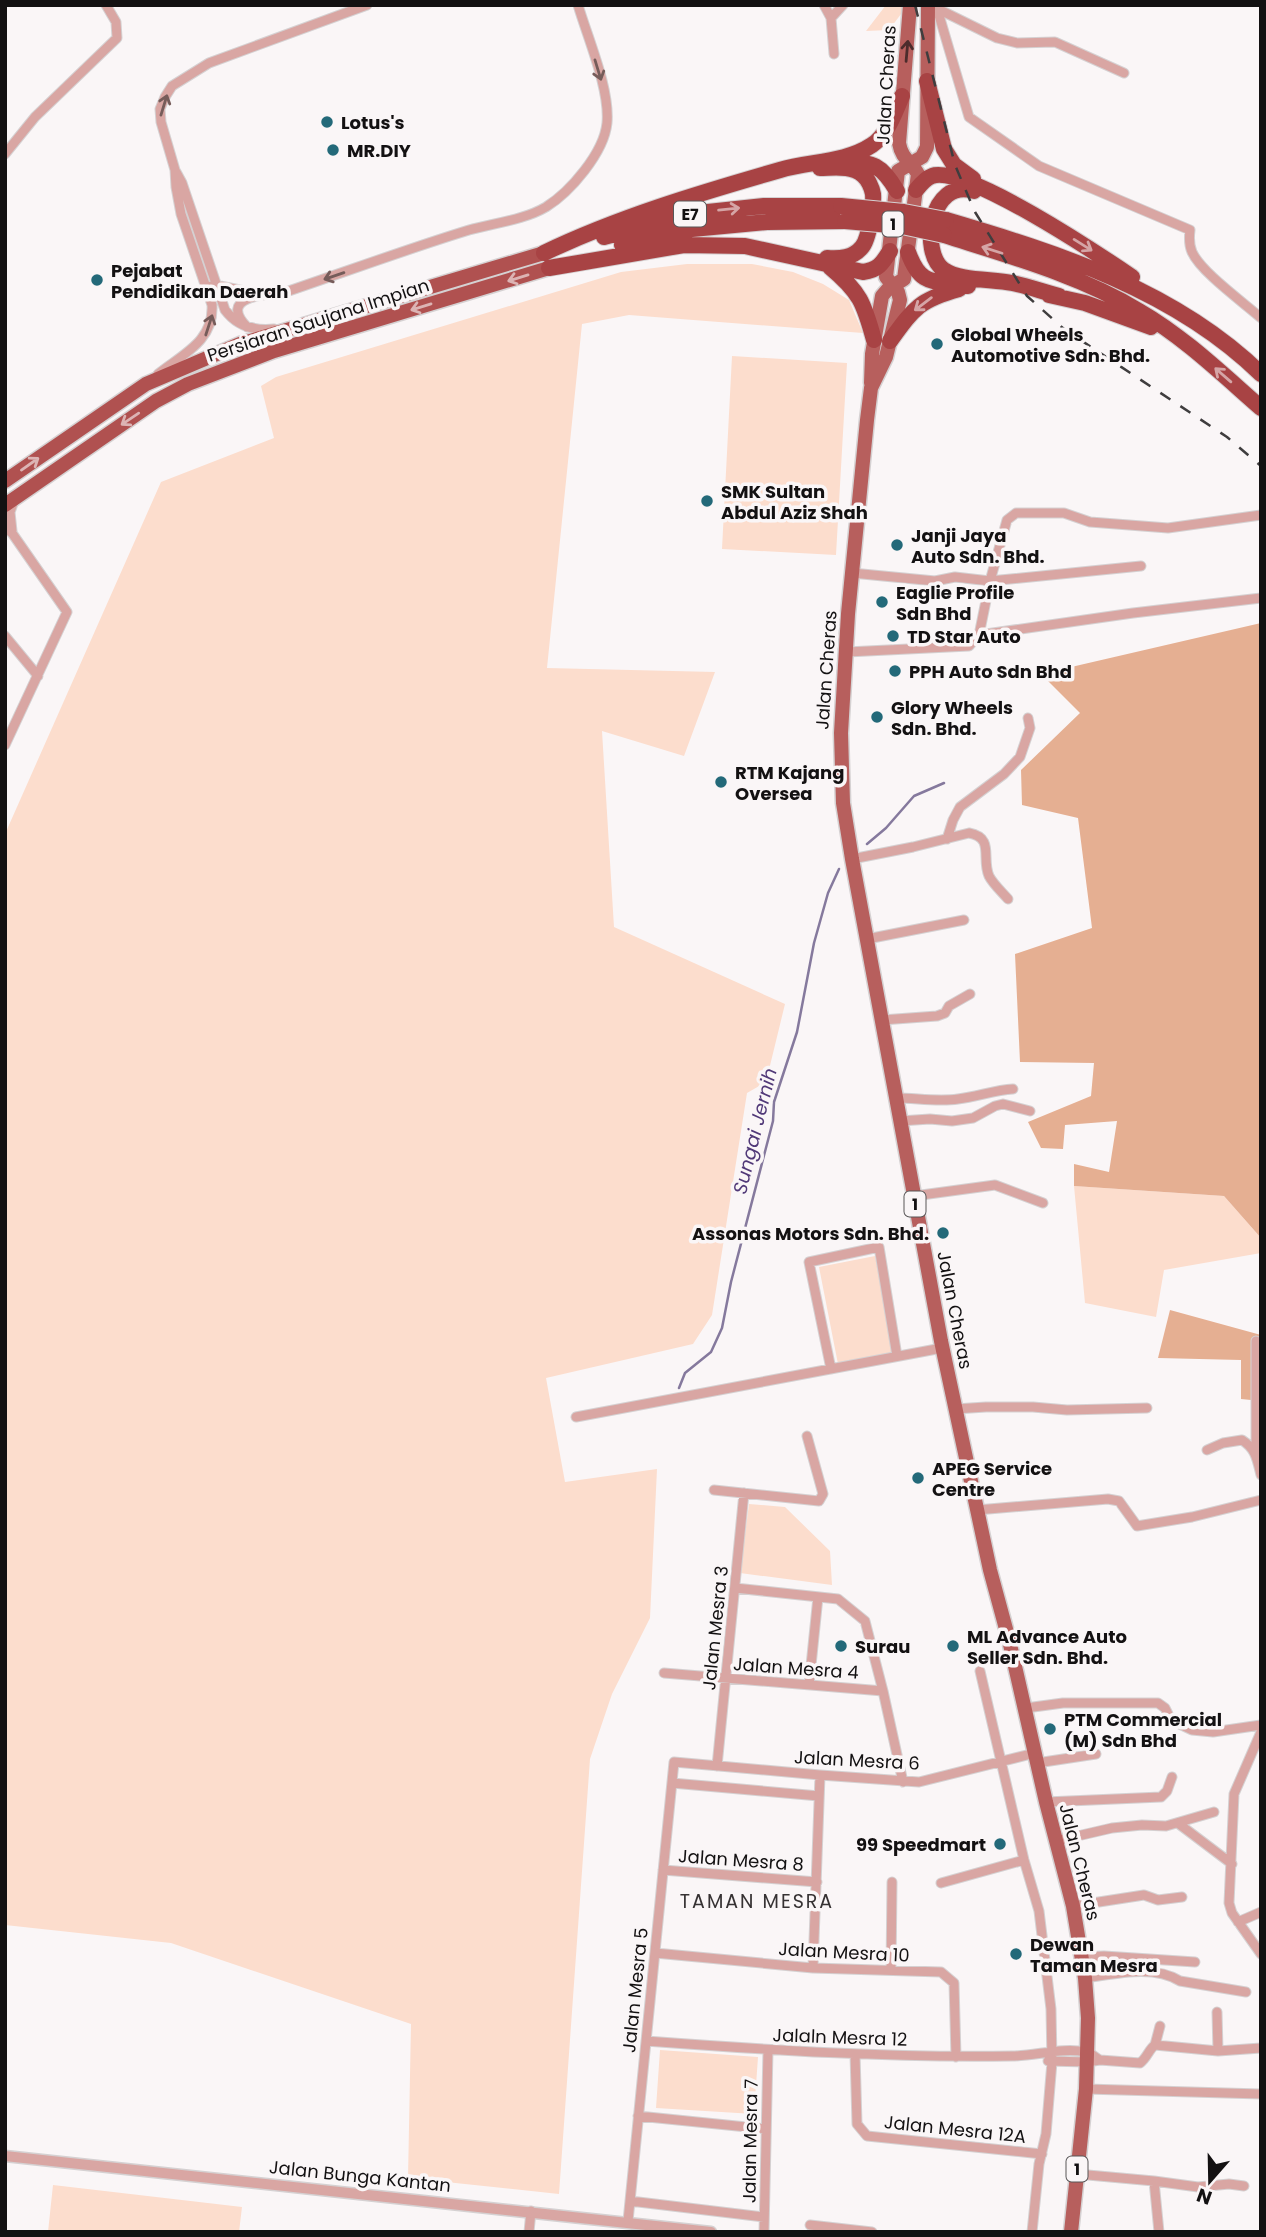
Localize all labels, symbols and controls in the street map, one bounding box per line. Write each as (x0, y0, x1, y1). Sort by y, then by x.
street label: Jalan Cheras (870, 25, 902, 145)
one-way arrow (901, 40, 914, 63)
one-way arrow (593, 59, 605, 81)
one-way arrow (158, 94, 171, 116)
place label: Lotus's (341, 110, 405, 135)
marker: Lotus's (319, 114, 335, 130)
place label: MR.DIY (347, 138, 411, 163)
marker: MR.DIY (325, 142, 341, 158)
road number: E7 (674, 202, 706, 227)
one-way arrow (717, 203, 740, 216)
road number: 1 (882, 212, 903, 236)
one-way arrow (1073, 239, 1093, 253)
one-way arrow (981, 243, 1003, 256)
place label: Pejabat Pendidikan Daerah (111, 258, 288, 304)
one-way arrow (324, 271, 346, 283)
marker: Pejabat Pendidikan Daerah (89, 272, 105, 288)
street label: Persiaran Saujana Impian (204, 272, 432, 368)
one-way arrow (507, 272, 529, 285)
one-way arrow (914, 296, 932, 311)
one-way arrow (410, 301, 432, 314)
one-way arrow (203, 314, 216, 336)
place label: Global Wheels Automotive Sdn. Bhd. (951, 322, 1150, 368)
marker: Global Wheels Automotive Sdn. Bhd. (929, 336, 945, 352)
one-way arrow (1214, 367, 1232, 383)
one-way arrow (120, 412, 140, 426)
one-way arrow (20, 457, 39, 471)
place label: SMK Sultan Abdul Aziz Shah (721, 479, 868, 525)
marker: SMK Sultan Abdul Aziz Shah (699, 493, 715, 509)
place label: Janji Jaya Auto Sdn. Bhd. (911, 523, 1045, 569)
marker: Janji Jaya Auto Sdn. Bhd. (889, 537, 905, 553)
place label: Eaglie Profile Sdn Bhd (896, 580, 1014, 626)
marker: Eaglie Profile Sdn Bhd (874, 594, 890, 610)
street label: Jalan Cheras (809, 610, 843, 730)
place label: TD Star Auto (907, 624, 1021, 649)
marker: TD Star Auto (885, 628, 901, 644)
place label: PPH Auto Sdn Bhd (909, 659, 1072, 684)
marker: PPH Auto Sdn Bhd (887, 663, 903, 679)
place label: Glory Wheels Sdn. Bhd. (891, 695, 1013, 741)
marker: Glory Wheels Sdn. Bhd. (869, 709, 885, 725)
place label: RTM Kajang Oversea (735, 760, 844, 806)
marker: RTM Kajang Oversea (713, 774, 729, 790)
water label: Sungai Jernih (726, 1065, 784, 1197)
road number: 1 (904, 1192, 926, 1216)
place label: Assonas Motors Sdn. Bhd. (692, 1221, 929, 1246)
marker: Assonas Motors Sdn. Bhd. (935, 1225, 951, 1241)
street label: Jalan Cheras (931, 1249, 979, 1371)
place label: APEG Service Centre (932, 1456, 1052, 1502)
marker: APEG Service Centre (910, 1470, 926, 1486)
street label: Jalan Mesra 3 (696, 1565, 734, 1691)
place label: ML Advance Auto Seller Sdn. Bhd. (967, 1624, 1127, 1670)
place label: Surau (855, 1634, 910, 1659)
marker: Surau (833, 1638, 849, 1654)
marker: ML Advance Auto Seller Sdn. Bhd. (945, 1638, 961, 1654)
street label: Jalan Mesra 4 (732, 1651, 860, 1685)
place label: PTM Commercial (M) Sdn Bhd (1064, 1707, 1222, 1753)
marker: PTM Commercial (M) Sdn Bhd (1042, 1721, 1058, 1737)
street label: Jalan Mesra 6 (794, 1744, 920, 1776)
street label: Jalan Cheras (1053, 1801, 1107, 1923)
place label: 99 Speedmart (856, 1832, 986, 1857)
marker: 99 Speedmart (992, 1836, 1008, 1852)
street label: Jalan Mesra 8 (677, 1843, 805, 1877)
district label: TAMAN MESRA (680, 1888, 834, 1915)
street label: Jalan Mesra 5 (616, 1926, 654, 2054)
place label: Dewan Taman Mesra (1030, 1932, 1158, 1978)
street label: Jalan Mesra 10 (778, 1936, 910, 1968)
marker: Dewan Taman Mesra (1008, 1946, 1024, 1962)
street label: Jalaln Mesra 12 (772, 2022, 908, 2052)
street label: Jalan Mesra 7 (736, 2079, 764, 2203)
street label: Jalan Mesra 12A (883, 2109, 1027, 2149)
north arrow (1175, 2146, 1245, 2216)
street label: Jalan Bunga Kantan (268, 2154, 452, 2198)
road number: 1 (1066, 2156, 1088, 2182)
text: N (1193, 2181, 1216, 2212)

